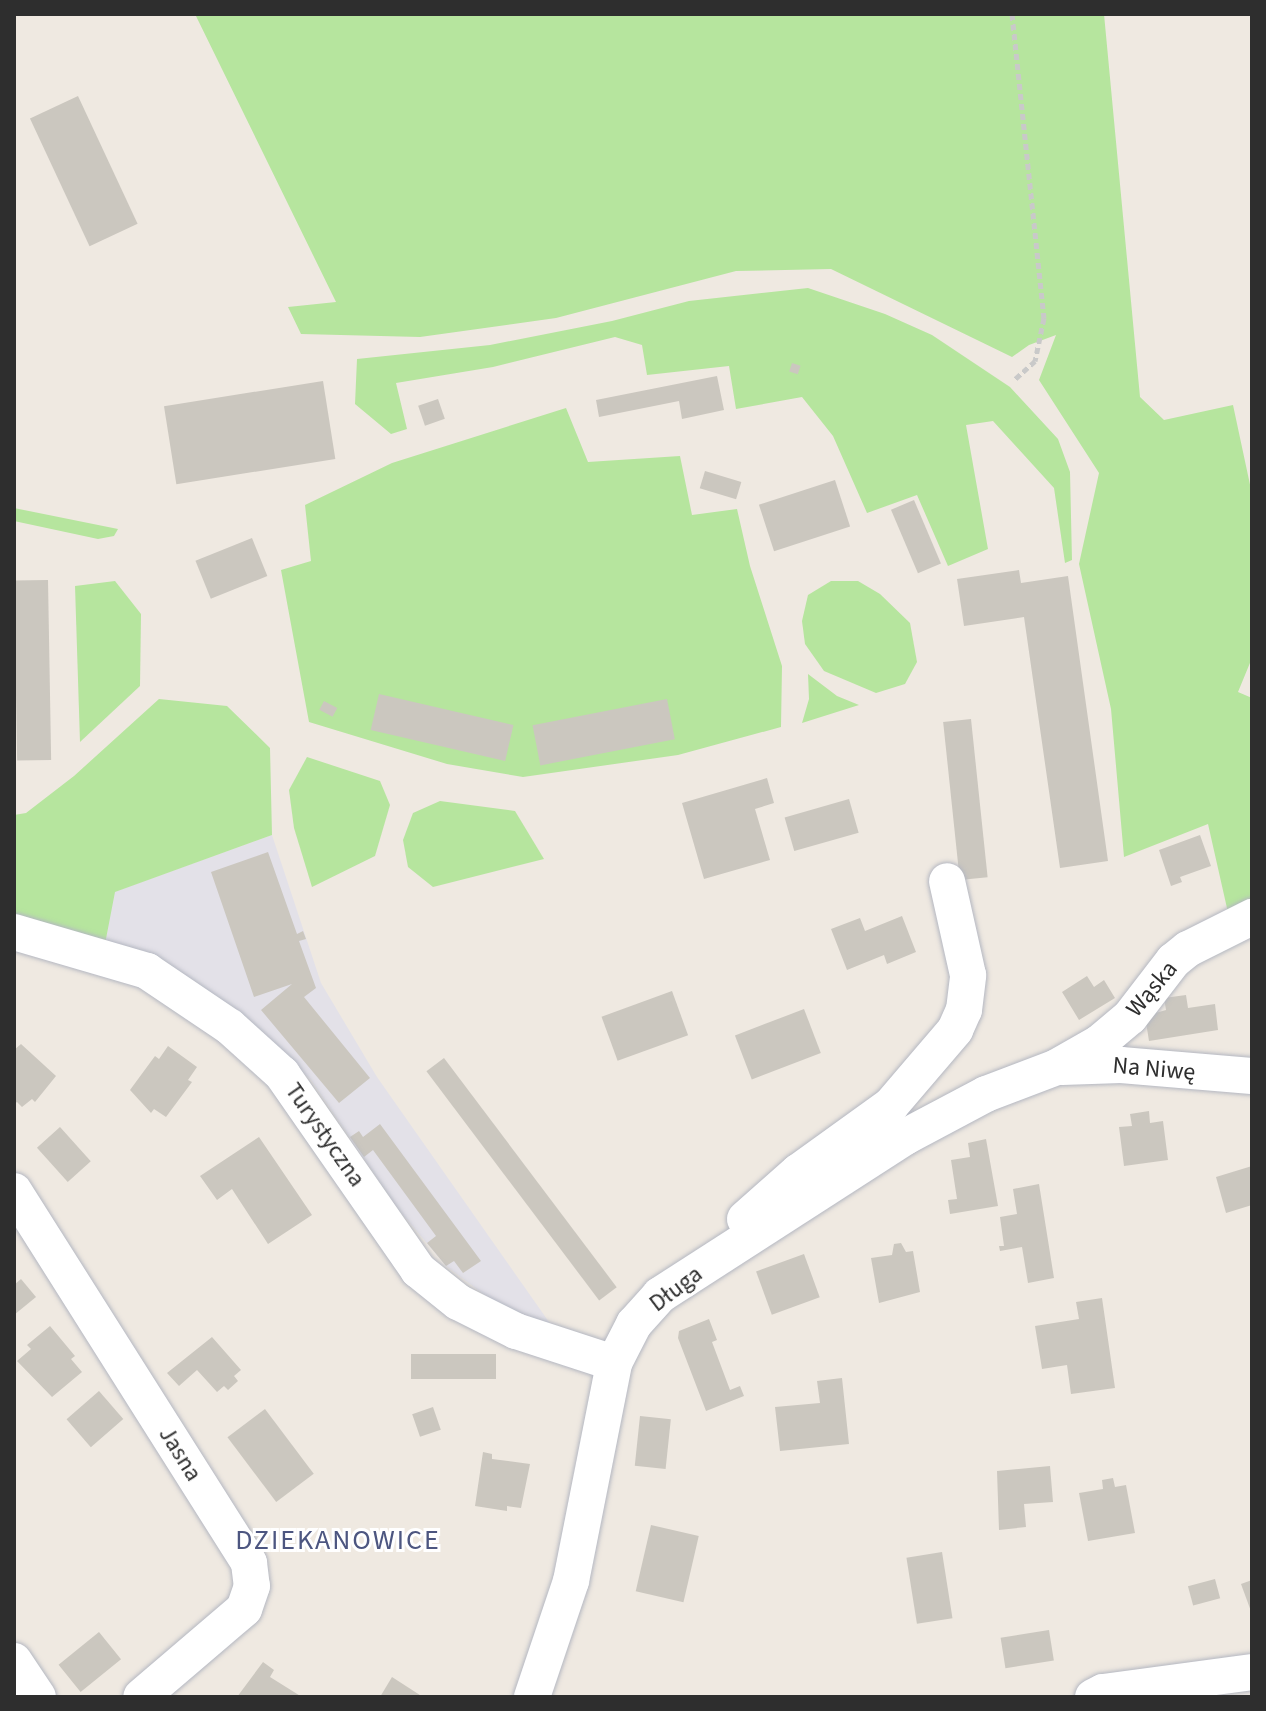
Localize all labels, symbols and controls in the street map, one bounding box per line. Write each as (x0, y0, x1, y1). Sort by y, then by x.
street label: Wąska (1120, 955, 1184, 1023)
street label: Na Niwę (1111, 1051, 1197, 1087)
street label: Turystyczna (279, 1078, 371, 1192)
street label: Długa (644, 1260, 708, 1318)
street label: Jasna (152, 1421, 208, 1487)
district label: DZIEKANOWICE (235, 1523, 441, 1557)

